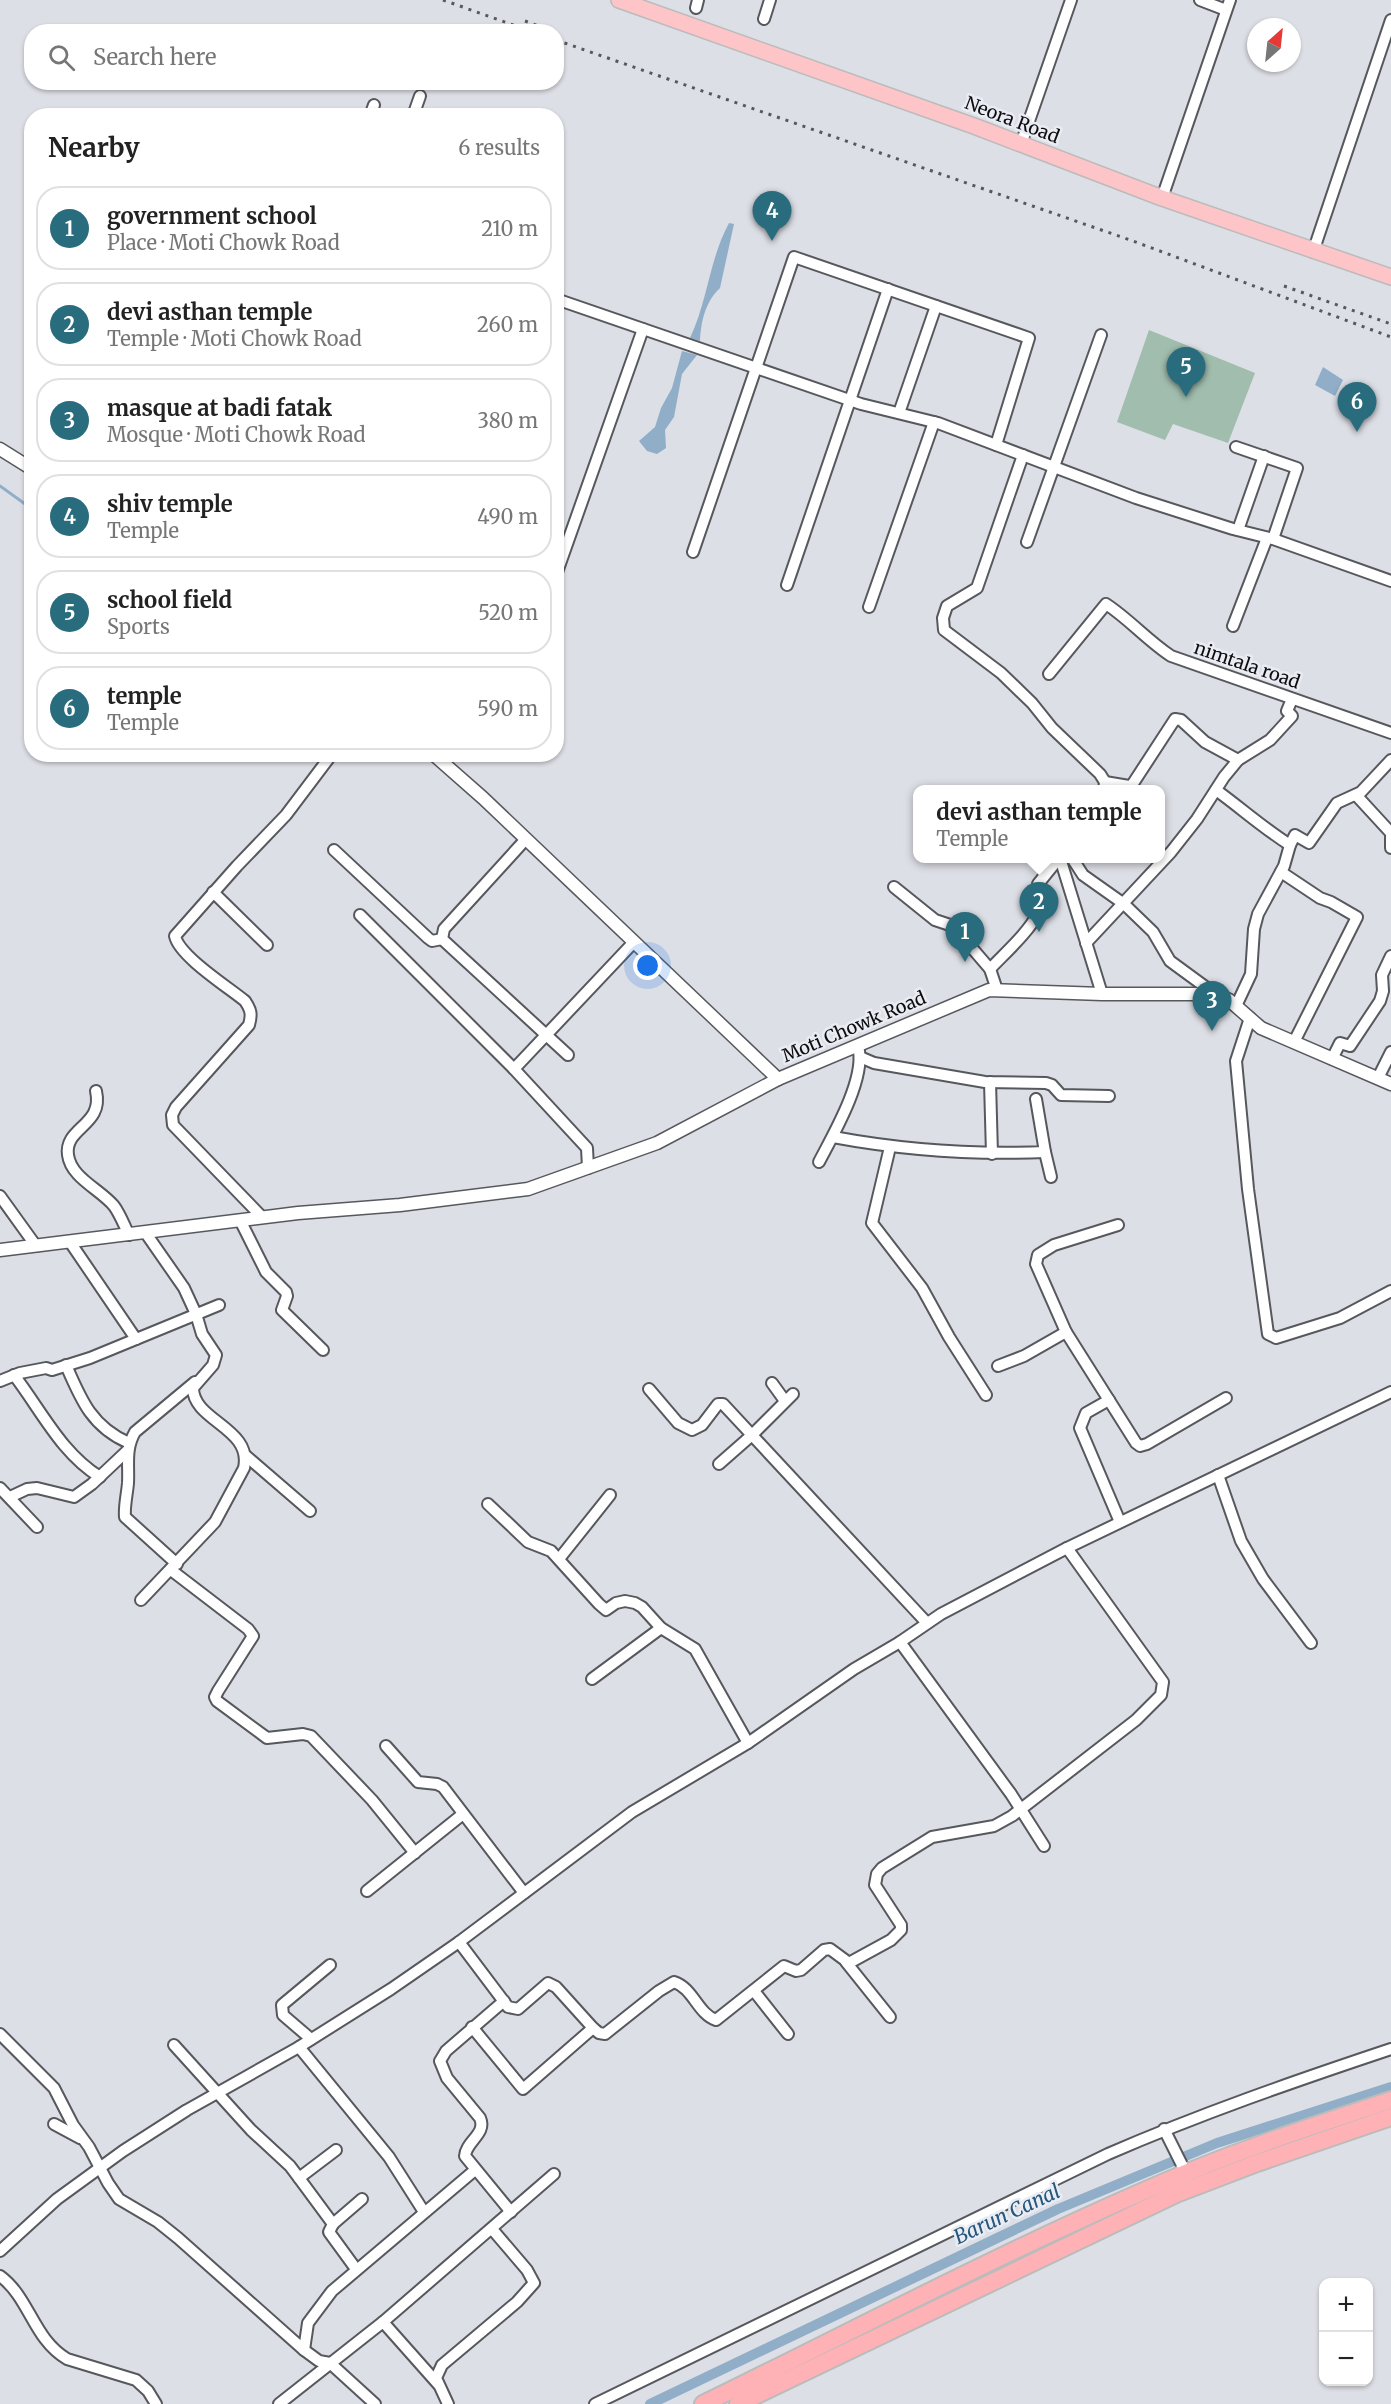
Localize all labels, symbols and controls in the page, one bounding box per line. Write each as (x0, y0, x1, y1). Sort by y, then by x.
north arrow (1247, 18, 1301, 72)
search box (24, 24, 564, 90)
icon: search (45, 41, 78, 74)
text: Search here (93, 43, 216, 71)
street label: Neora Road (962, 91, 1063, 148)
text: Nearby (48, 131, 140, 164)
text: 6 results (458, 135, 540, 160)
pin: 4 (752, 192, 792, 241)
text: government school (107, 202, 317, 230)
text: 1 (65, 216, 74, 241)
text: 210 m (481, 216, 538, 241)
text: Place · Moti Chowk Road (107, 230, 340, 255)
text: devi asthan temple (107, 298, 312, 326)
text: 2 (64, 312, 75, 337)
text: 260 m (477, 312, 538, 337)
text: Temple · Moti Chowk Road (107, 326, 362, 351)
pin: 5 (1166, 348, 1206, 397)
pin: 6 (1338, 382, 1376, 432)
text: masque at badi fatak (107, 394, 332, 422)
text: 3 (64, 408, 75, 433)
text: 380 m (477, 408, 538, 433)
text: Mosque · Moti Chowk Road (107, 422, 366, 447)
text: shiv temple (107, 490, 233, 518)
text: 4 (63, 504, 76, 529)
text: 490 m (477, 504, 538, 529)
text: Temple (107, 518, 179, 543)
text: school field (107, 586, 232, 614)
text: 5 (64, 600, 75, 625)
text: 520 m (478, 600, 538, 625)
text: Sports (107, 614, 170, 639)
street label: nimtala road (1191, 636, 1303, 693)
text: temple (107, 682, 182, 710)
text: 6 (63, 696, 76, 721)
text: 590 m (477, 696, 538, 721)
text: Temple (107, 710, 179, 735)
popup (913, 785, 1165, 863)
text: devi asthan temple (936, 798, 1142, 826)
text: Temple (936, 826, 1008, 851)
pin: 2 (1020, 882, 1058, 932)
pin: 1 (946, 912, 984, 962)
your location (633, 951, 662, 980)
pin: 3 (1192, 982, 1232, 1031)
street label: Moti Chowk Road (778, 986, 929, 1067)
water label: Barun Canal (950, 2178, 1064, 2249)
map controls (1319, 2278, 1373, 2386)
button: + (1319, 2278, 1373, 2332)
button: − (1319, 2332, 1373, 2386)

